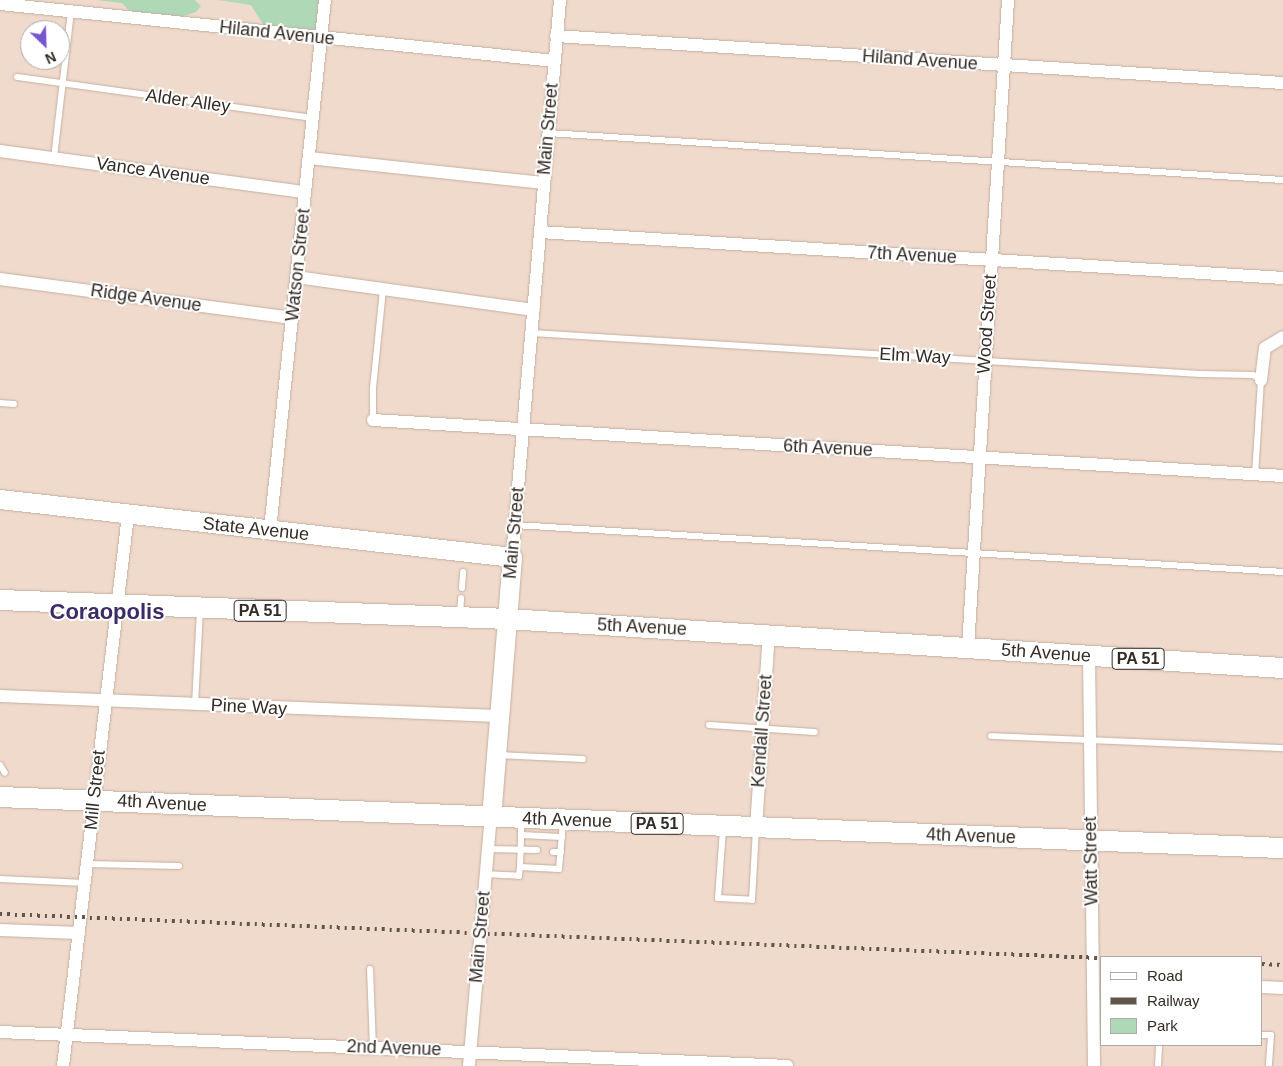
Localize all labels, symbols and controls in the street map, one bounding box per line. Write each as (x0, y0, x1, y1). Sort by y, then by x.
street label: Hiland Avenue (218, 16, 336, 50)
north arrow (20, 20, 70, 70)
street label: Hiland Avenue (861, 45, 979, 75)
text: N (43, 48, 59, 67)
street label: Main Street (533, 82, 563, 176)
street label: Alder Alley (144, 84, 232, 118)
street label: Vance Avenue (94, 152, 212, 190)
street label: Watson Street (281, 207, 315, 323)
street label: 7th Avenue (866, 242, 958, 268)
street label: Wood Street (973, 274, 1001, 374)
street label: Ridge Avenue (89, 279, 203, 317)
street label: Elm Way (879, 343, 951, 369)
street label: 6th Avenue (782, 435, 874, 461)
street label: Main Street (499, 486, 529, 580)
street label: State Avenue (201, 513, 311, 545)
road number: PA 51 (232, 598, 288, 624)
district label: Coraopolis (50, 599, 164, 625)
street label: 5th Avenue (596, 614, 688, 640)
street label: 5th Avenue (1000, 639, 1092, 667)
road number: PA 51 (1110, 646, 1166, 672)
street label: Kendall Street (747, 674, 777, 788)
street label: Pine Way (210, 694, 288, 720)
street label: Mill Street (80, 749, 110, 831)
street label: 4th Avenue (116, 790, 208, 816)
street label: 4th Avenue (521, 808, 613, 832)
road number: PA 51 (630, 811, 684, 838)
street label: Watt Street (1079, 816, 1103, 906)
street label: 4th Avenue (925, 824, 1017, 848)
street label: Main Street (465, 890, 495, 984)
legend (1100, 956, 1263, 1046)
text: Road (1147, 967, 1183, 984)
text: Railway (1147, 992, 1200, 1009)
text: Park (1147, 1017, 1178, 1034)
street label: 2nd Avenue (346, 1036, 442, 1060)

